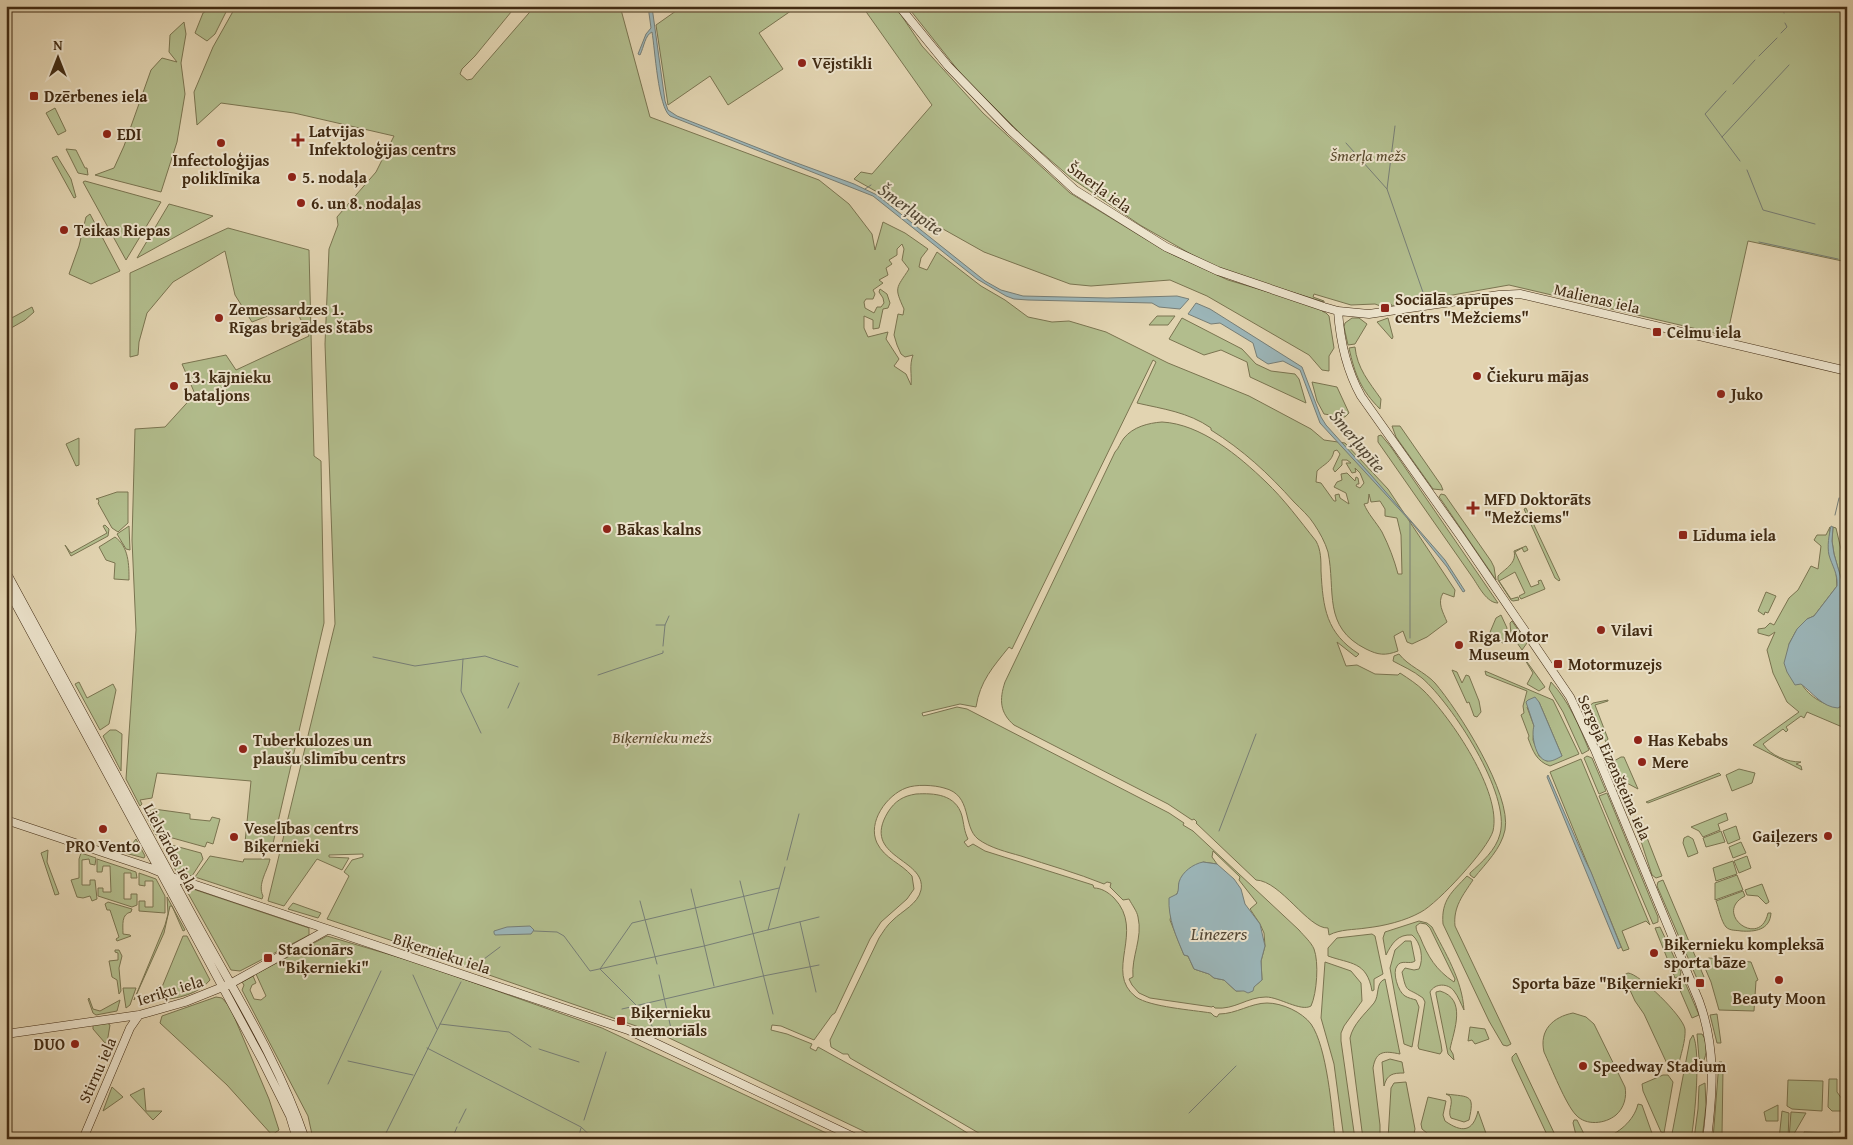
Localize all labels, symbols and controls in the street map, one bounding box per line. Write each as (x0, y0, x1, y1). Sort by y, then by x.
north arrow (32, 32, 82, 82)
text: N (53, 35, 63, 55)
place label: Vējstikli (812, 51, 872, 75)
marker: Vējstikli (796, 57, 808, 69)
place label: Dzērbenes iela (44, 84, 148, 108)
marker: Dzērbenes iela (28, 90, 40, 102)
place label: Latvijas Infektoloģijas centrs (309, 119, 456, 161)
place label: EDI (117, 122, 141, 146)
marker: EDI (101, 128, 113, 140)
marker: Latvijas Infektoloģijas centrs (291, 133, 305, 147)
marker: Infectoloģijas poliklīnika (215, 137, 227, 149)
park label: Šmerļa mežs (1330, 143, 1406, 167)
place label: Infectoloģijas poliklīnika (173, 148, 270, 190)
street label: Šmerļa iela (1063, 155, 1138, 219)
place label: 5. nodaļa (302, 165, 368, 189)
marker: 5. nodaļa (286, 171, 298, 183)
water label: Šmerļupīte (873, 176, 949, 242)
place label: 6. un 8. nodaļas (311, 191, 421, 215)
marker: 6. un 8. nodaļas (295, 197, 307, 209)
place label: Teikas Riepas (74, 218, 170, 242)
marker: Teikas Riepas (58, 224, 70, 236)
street label: Malienas iela (1552, 276, 1643, 320)
place label: Sociālās aprūpes centrs "Mežciems" (1395, 287, 1529, 329)
place label: Zemessardzes 1. Rīgas brigādes štābs (229, 297, 373, 339)
marker: Sociālās aprūpes centrs "Mežciems" (1379, 302, 1391, 314)
marker: Zemessardzes 1. Rīgas brigādes štābs (213, 312, 225, 324)
place label: Celmu iela (1667, 320, 1742, 344)
marker: Celmu iela (1651, 326, 1663, 338)
place label: Čiekuru mājas (1487, 364, 1589, 388)
place label: 13. kājnieku bataljons (184, 365, 272, 407)
marker: Čiekuru mājas (1471, 370, 1483, 382)
marker: 13. kājnieku bataljons (168, 380, 180, 392)
place label: Juko (1728, 382, 1763, 406)
marker: Juko (1715, 388, 1727, 400)
water label: Šmerļupīte (1323, 404, 1393, 478)
place label: MFD Doktorāts "Mežciems" (1484, 487, 1591, 529)
marker: MFD Doktorāts "Mežciems" (1466, 501, 1480, 515)
place label: Bākas kalns (617, 517, 702, 541)
marker: Bākas kalns (601, 523, 613, 535)
place label: Līduma iela (1693, 523, 1777, 547)
marker: Līduma iela (1677, 529, 1689, 541)
place label: Vilavi (1611, 618, 1653, 642)
place label: Riga Motor Museum (1469, 624, 1549, 666)
marker: Vilavi (1595, 624, 1607, 636)
marker: Riga Motor Museum (1453, 639, 1465, 651)
place label: Motormuzejs (1568, 652, 1662, 676)
marker: Motormuzejs (1552, 658, 1564, 670)
street label: Sergeja Eizenšteina iela (1572, 690, 1658, 844)
park label: Biķernieku mežs (611, 725, 712, 749)
place label: Tuberkulozes un plaušu slimību centrs (253, 728, 406, 770)
place label: Has Kebabs (1648, 728, 1728, 752)
marker: Has Kebabs (1632, 734, 1644, 746)
marker: Tuberkulozes un plaušu slimību centrs (237, 743, 249, 755)
place label: Mere (1652, 750, 1689, 774)
marker: Mere (1636, 756, 1648, 768)
street label: Lielvārdes iela (138, 799, 204, 896)
place label: Veselības centrs Biķernieki (244, 816, 359, 858)
marker: PRO Vento (97, 823, 109, 835)
place label: Gaiļezers (1753, 824, 1818, 848)
marker: Gaiļezers (1822, 830, 1834, 842)
marker: Veselības centrs Biķernieki (228, 831, 240, 843)
place label: PRO Vento (66, 834, 141, 858)
water label: Linezers (1190, 920, 1248, 947)
street label: Biķernieku iela (390, 926, 494, 980)
place label: Biķernieku kompleksā sporta bāze (1664, 932, 1825, 974)
place label: Stacionārs "Biķernieki" (278, 937, 369, 979)
marker: Biķernieku kompleksā sporta bāze (1648, 947, 1660, 959)
marker: Stacionārs "Biķernieki" (262, 952, 274, 964)
street label: Ieriķu iela (134, 968, 206, 1011)
place label: Sporta bāze "Biķernieki" (1512, 971, 1690, 995)
marker: Beauty Moon (1773, 974, 1785, 986)
marker: Sporta bāze "Biķernieki" (1694, 977, 1706, 989)
place label: Beauty Moon (1732, 986, 1826, 1010)
place label: Biķernieku memoriāls (631, 1000, 712, 1042)
marker: Biķernieku memoriāls (615, 1015, 627, 1027)
place label: DUO (34, 1032, 65, 1056)
street label: Stirnu iela (72, 1033, 122, 1107)
marker: DUO (69, 1038, 81, 1050)
place label: Speedway Stadium (1593, 1054, 1727, 1078)
marker: Speedway Stadium (1577, 1060, 1589, 1072)

